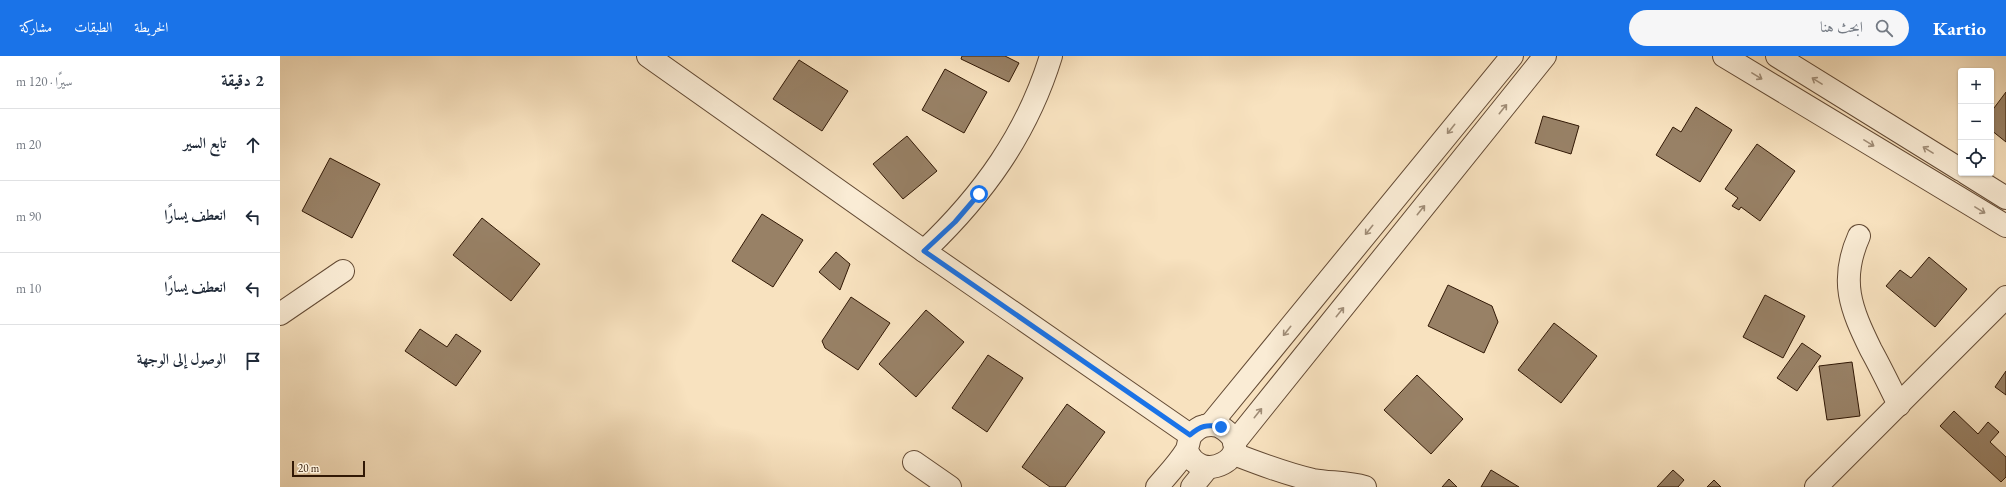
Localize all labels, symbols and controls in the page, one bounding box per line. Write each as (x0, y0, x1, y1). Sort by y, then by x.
search box (1629, 10, 1909, 46)
text: Kartio (1933, 16, 1986, 41)
text: ابحث هنا (1820, 17, 1863, 36)
icon: search (1873, 17, 1895, 39)
text: مشاركة (20, 18, 52, 36)
text: الطبقات (74, 18, 112, 36)
text: الخريطة (134, 18, 168, 36)
map controls (1958, 68, 1994, 176)
button: + (1958, 68, 1994, 104)
text: 2 دقيقة (221, 69, 264, 91)
one-way arrow (1751, 72, 1762, 80)
text: سيرًا · 120 m (16, 73, 73, 90)
one-way arrow (1812, 77, 1823, 85)
one-way arrow (1498, 104, 1507, 114)
button: − (1958, 104, 1994, 140)
one-way arrow (1447, 124, 1456, 135)
text: تابع السير (183, 133, 226, 152)
icon: ahead (242, 134, 264, 156)
text: 20 m (16, 136, 41, 153)
one-way arrow (1863, 139, 1874, 147)
button: locate (1958, 140, 1994, 176)
one-way arrow (1922, 145, 1934, 153)
route start (970, 185, 988, 203)
text: انعطف يسارًا (164, 205, 226, 224)
one-way arrow (1417, 205, 1426, 216)
icon: left (242, 206, 264, 228)
one-way arrow (1974, 206, 1985, 214)
text: 90 m (16, 208, 41, 225)
one-way arrow (1365, 225, 1374, 235)
text: انعطف يسارًا (164, 277, 226, 296)
icon: left (242, 278, 264, 300)
text: 10 m (16, 280, 41, 297)
one-way arrow (1335, 306, 1344, 317)
one-way arrow (1282, 325, 1291, 336)
text: الوصول إلى الوجهة (137, 349, 226, 368)
icon: arrive (242, 350, 264, 372)
one-way arrow (1254, 408, 1263, 419)
route end (1212, 418, 1230, 436)
scale bar (292, 459, 365, 478)
text: 20 m (298, 461, 319, 475)

